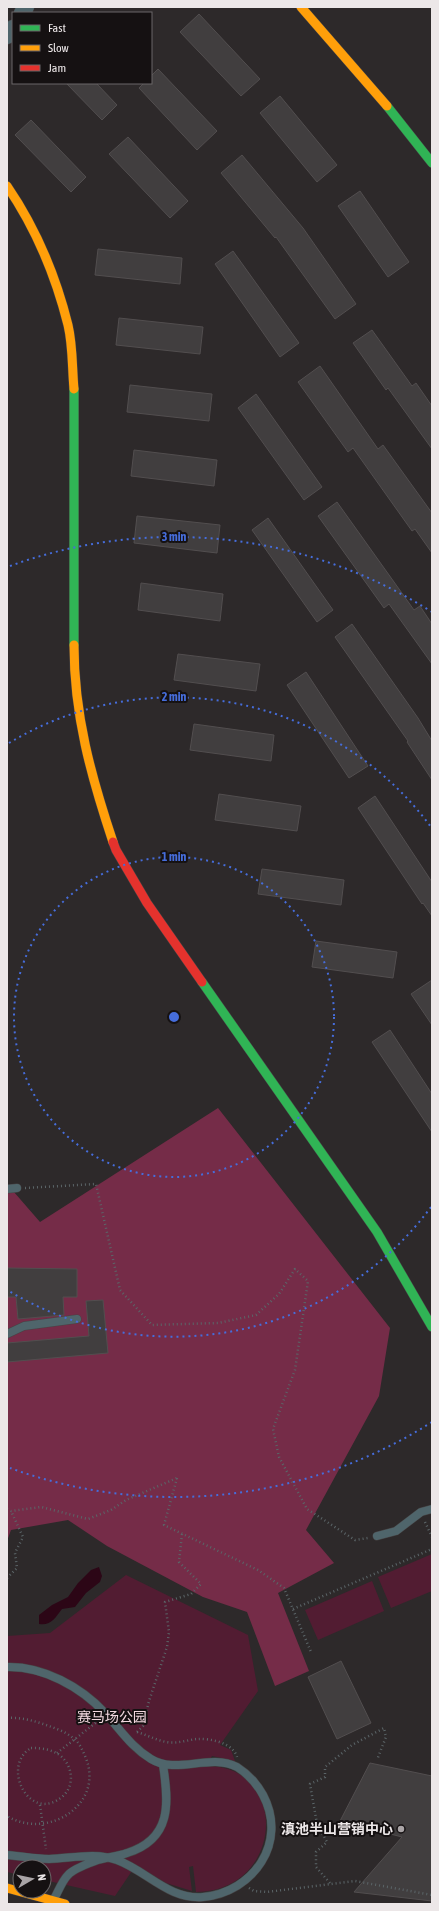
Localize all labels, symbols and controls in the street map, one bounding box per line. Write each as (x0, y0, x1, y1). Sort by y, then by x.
legend (12, 12, 152, 84)
text: Fast (48, 21, 66, 35)
text: Slow (48, 41, 69, 55)
text: Jam (48, 61, 66, 75)
text: 3 min (162, 530, 186, 544)
text: 2 min (162, 690, 186, 704)
text: 1 min (162, 850, 186, 864)
centre of rings (167, 1010, 181, 1024)
park label: 赛马场公园 (77, 1709, 147, 1725)
place label: 滇池半山营销中心 (281, 1821, 393, 1837)
marker: 滇池半山营销中心 (396, 1824, 406, 1834)
north arrow (12, 1859, 52, 1899)
text: N (35, 1873, 48, 1882)

